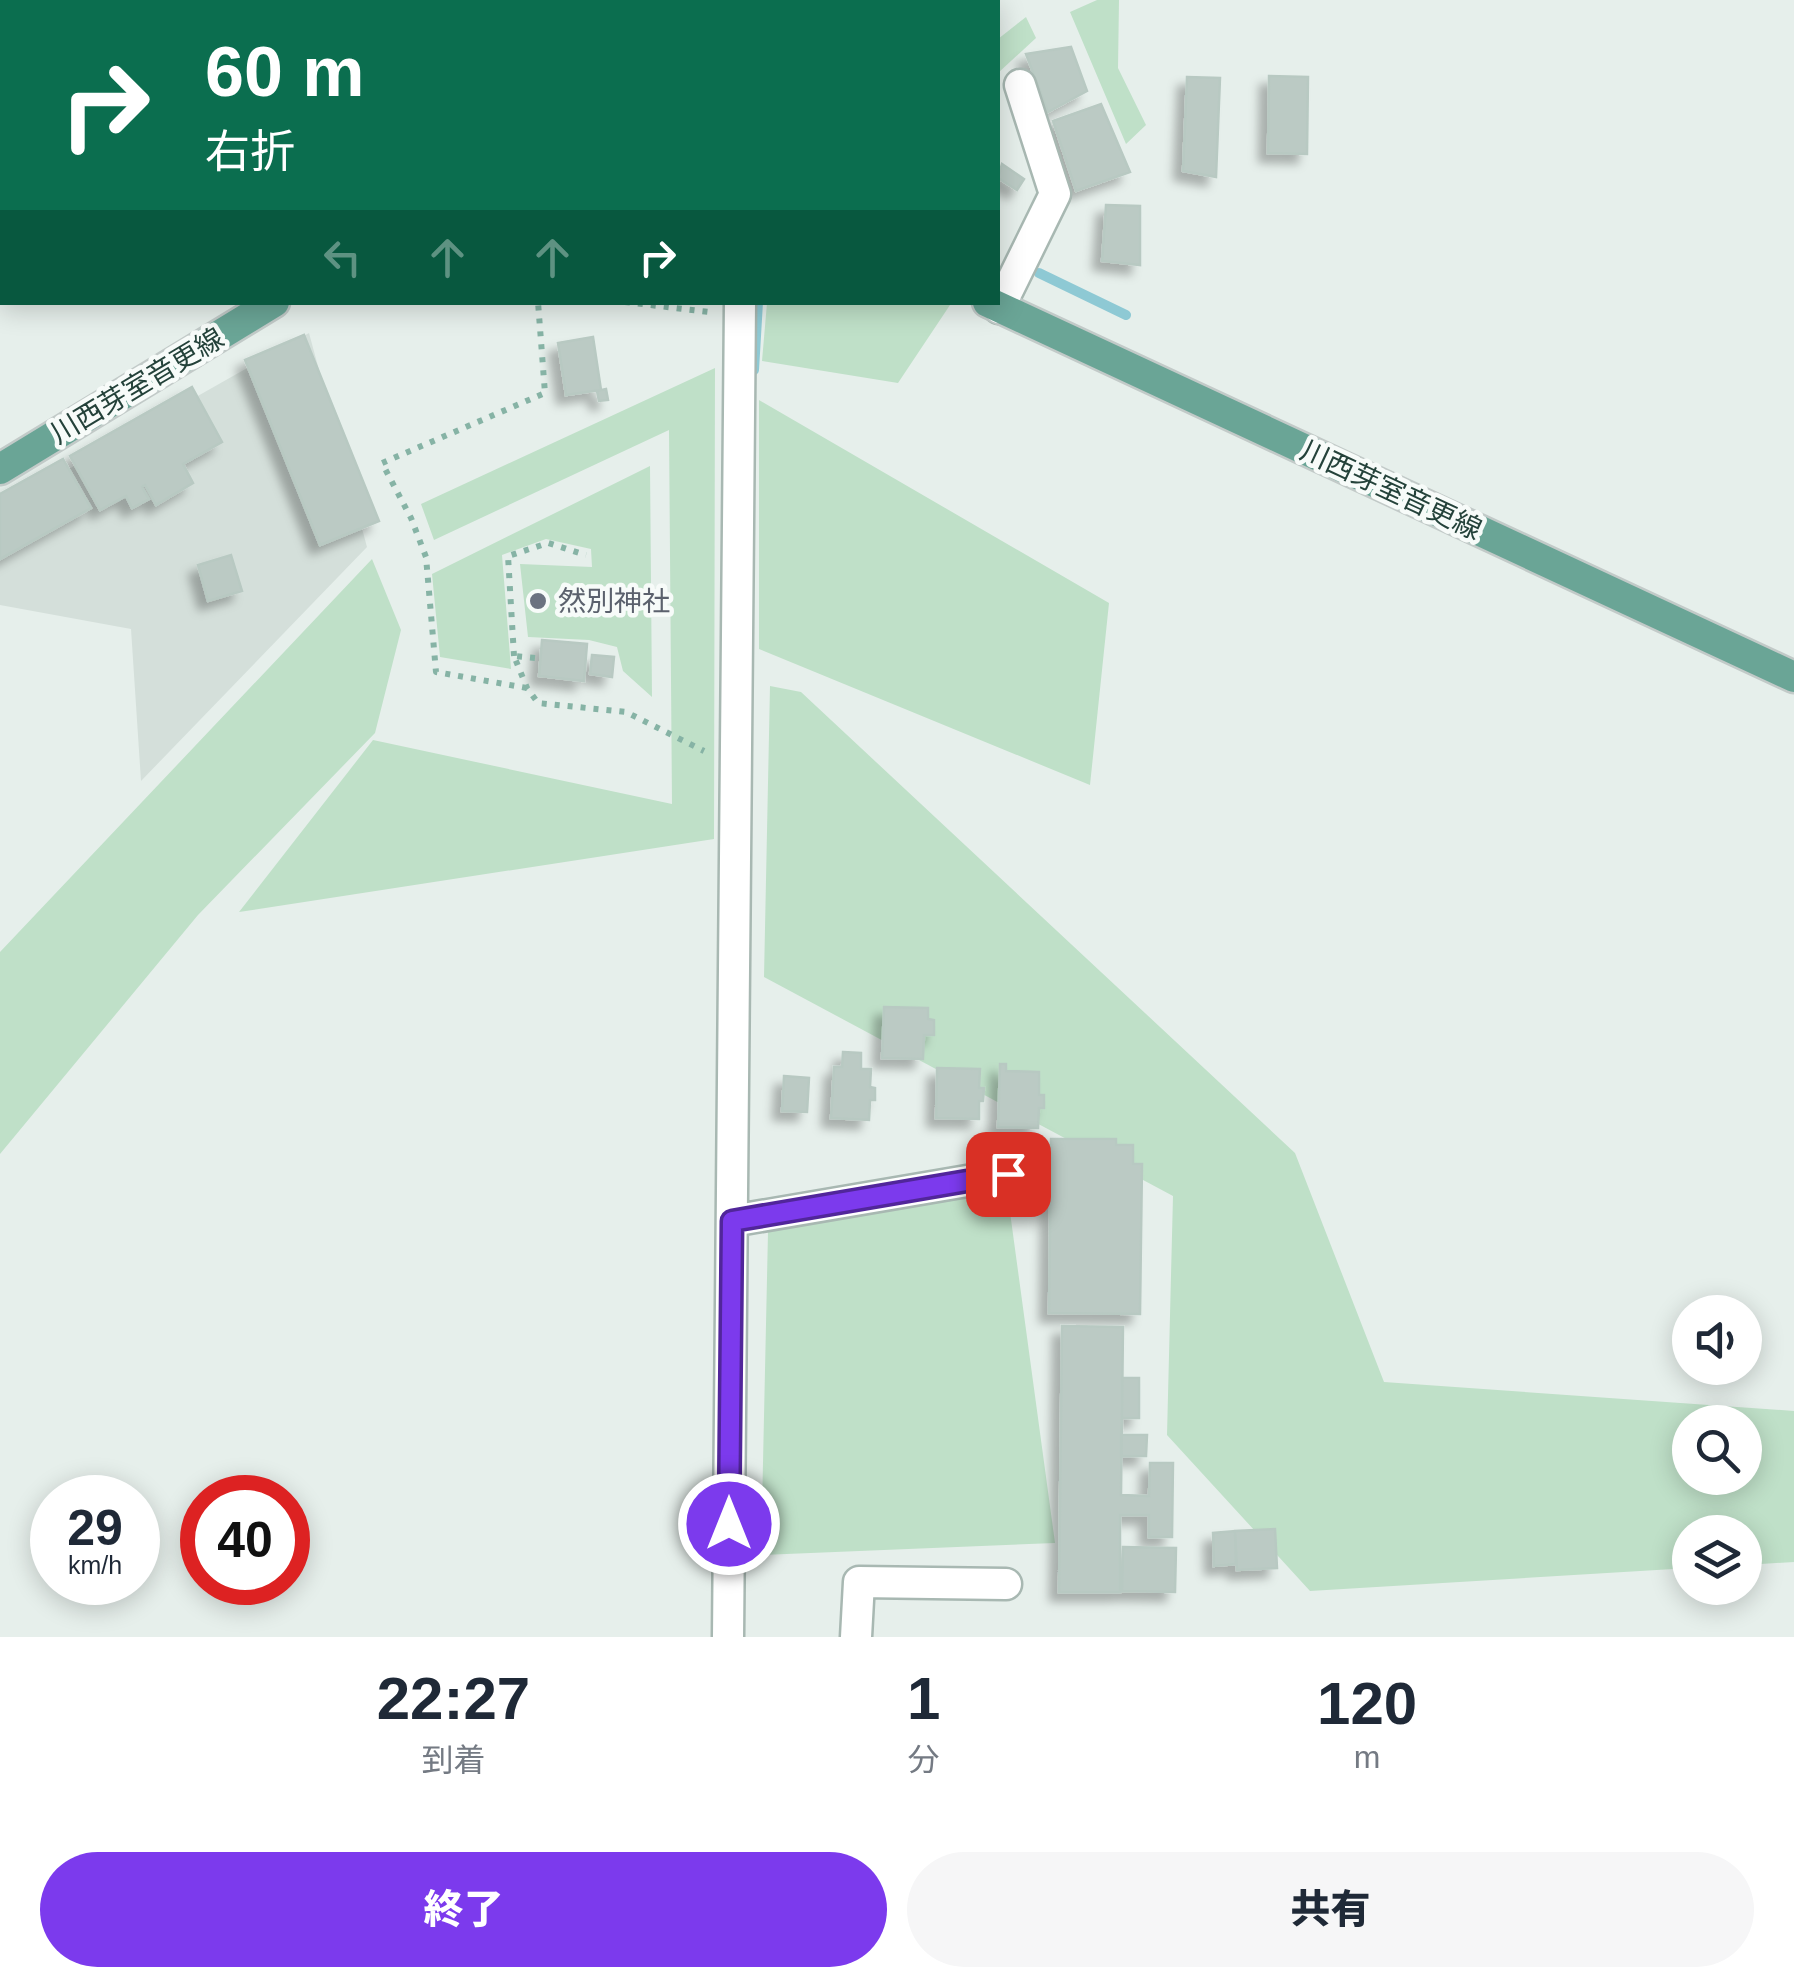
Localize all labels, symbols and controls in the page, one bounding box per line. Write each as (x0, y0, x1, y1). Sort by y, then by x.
text: 60 m (205, 33, 365, 111)
icon: right (40, 40, 170, 170)
text: 右折 (205, 126, 295, 177)
icon: left (315, 230, 370, 285)
icon: ahead (420, 230, 475, 285)
icon: ahead (525, 230, 580, 285)
icon: right (630, 230, 685, 285)
street label: 川西芽室音更線 (45, 322, 229, 450)
street label: 川西芽室音更線 (1296, 435, 1486, 545)
place label: 然別神社 (558, 586, 670, 617)
marker: 然別神社 (527, 590, 549, 612)
pin (966, 1132, 1051, 1217)
icon: arrive (981, 1147, 1036, 1202)
map controls (1672, 1295, 1762, 1605)
button: sound (1672, 1295, 1762, 1385)
button: search (1672, 1405, 1762, 1495)
position arrow (677, 1472, 781, 1576)
speed limit sign: 40 (180, 1475, 310, 1605)
text: 29 (67, 1500, 123, 1556)
button: layers (1672, 1515, 1762, 1605)
text: km/h (68, 1551, 122, 1579)
text: 22:27 (377, 1665, 530, 1732)
text: 1 (907, 1665, 940, 1732)
text: 120 (1317, 1670, 1417, 1737)
text: m (1354, 1739, 1380, 1775)
text: 到着 (421, 1742, 485, 1778)
text: 分 (908, 1742, 940, 1778)
button: 終了 (40, 1852, 887, 1967)
button: 共有 (907, 1852, 1754, 1967)

